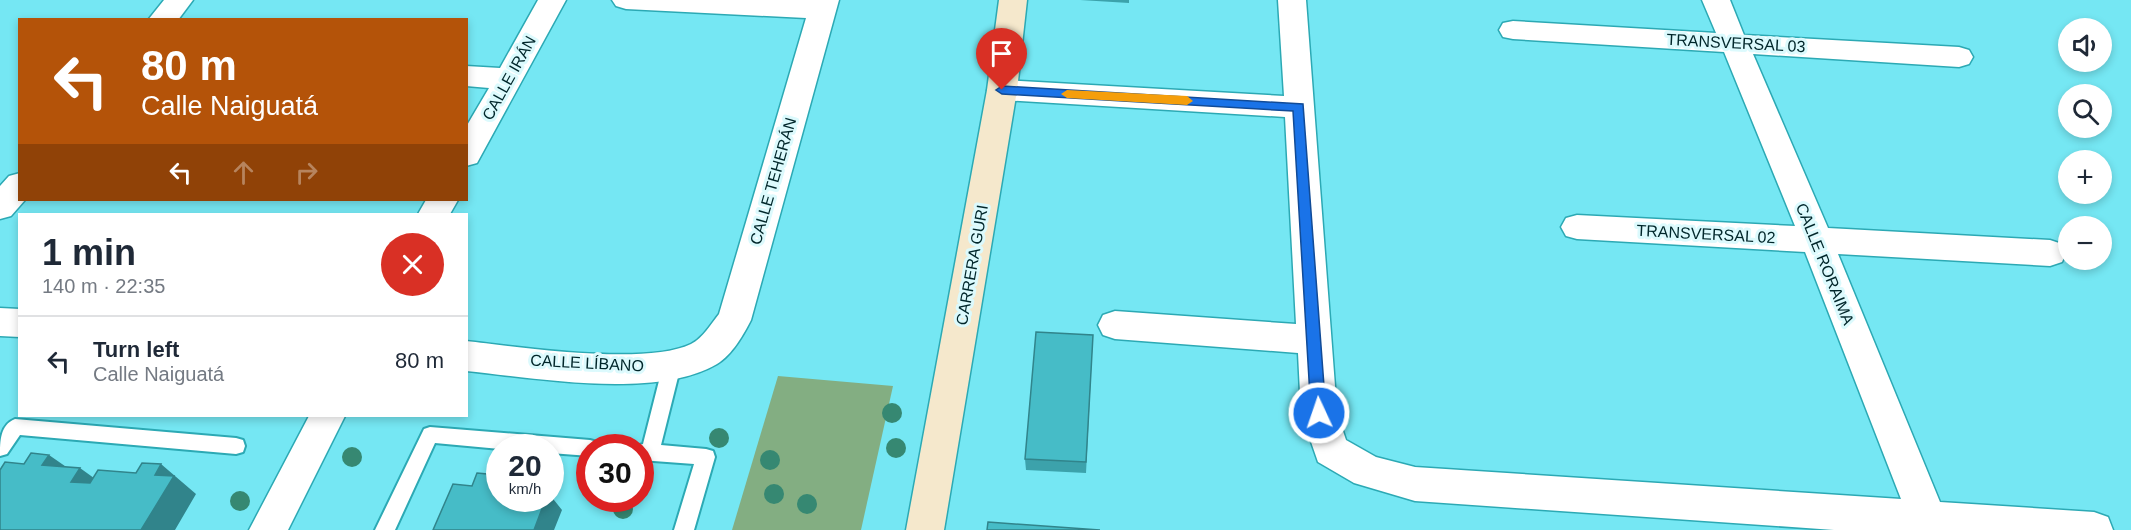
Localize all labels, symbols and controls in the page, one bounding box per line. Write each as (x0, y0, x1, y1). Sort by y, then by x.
map controls (2058, 18, 2112, 270)
button: sound (2058, 18, 2112, 72)
pin (976, 28, 1027, 90)
street label: TRANSVERSAL 03 (1666, 31, 1806, 55)
street label: CALLE IRÁN (478, 33, 539, 123)
icon: arrive (985, 37, 1018, 70)
icon: left (42, 42, 120, 120)
text: 80 m (141, 42, 237, 89)
button: search (2058, 84, 2112, 138)
text: Calle Naiguatá (141, 91, 318, 121)
street label: CALLE TEHERÁN (746, 115, 799, 246)
button: + (2058, 150, 2112, 204)
icon: left (164, 156, 197, 189)
icon: ahead (227, 156, 260, 189)
icon: right (290, 156, 323, 189)
street label: CALLE RORAIMA (1793, 201, 1857, 328)
street label: CARRERA GURI (953, 204, 991, 326)
button: − (2058, 216, 2112, 270)
street label: TRANSVERSAL 02 (1636, 222, 1776, 246)
text: 1 min (42, 232, 136, 273)
button: close (381, 233, 444, 296)
text: 140 m · 22:35 (42, 275, 165, 297)
text: Turn left (93, 337, 179, 362)
icon: left (42, 345, 75, 378)
text: 80 m (395, 348, 444, 373)
street label: CALLE LÍBANO (530, 351, 644, 374)
text: Calle Naiguatá (93, 363, 224, 385)
position arrow (1287, 381, 1351, 445)
speed limit sign: 30 (576, 434, 654, 512)
text: 20 (508, 449, 542, 482)
text: km/h (509, 480, 541, 497)

